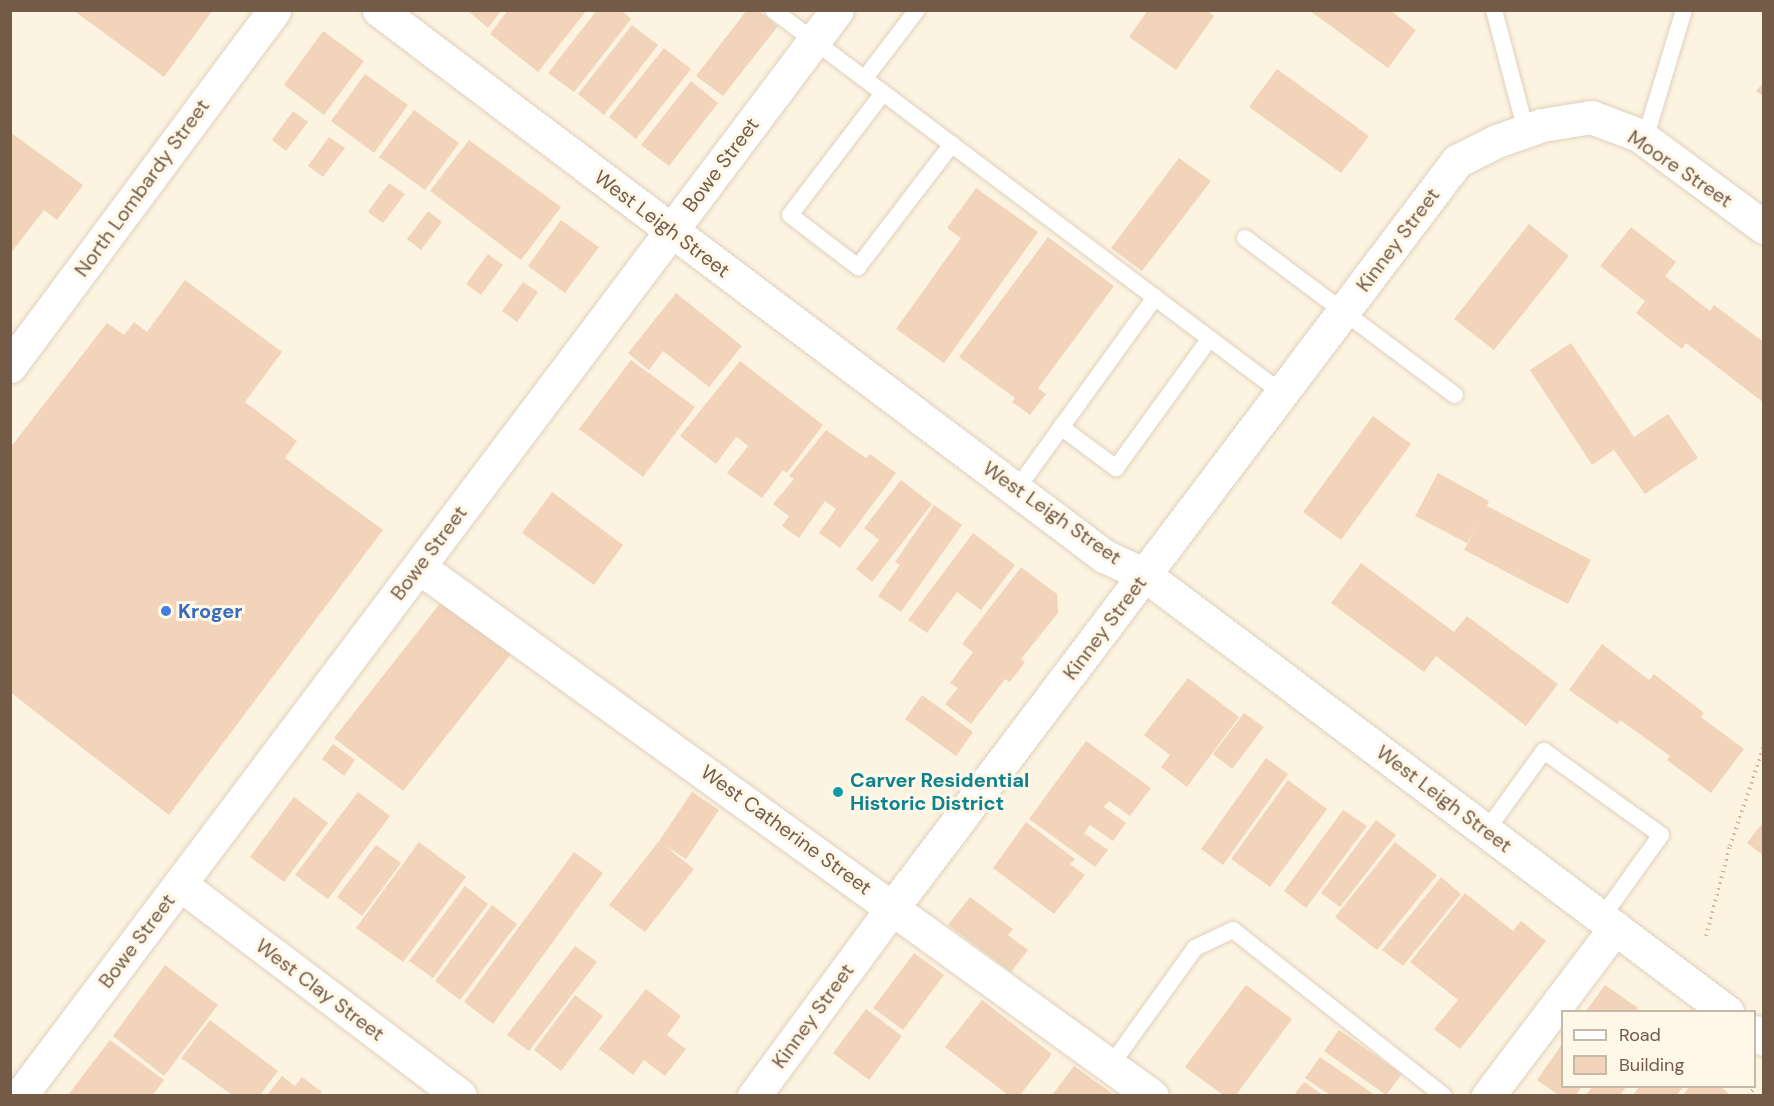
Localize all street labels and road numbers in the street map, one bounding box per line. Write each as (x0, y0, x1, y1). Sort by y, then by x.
street label: North Lombardy Street (70, 95, 214, 281)
street label: Bowe Street (678, 113, 764, 217)
street label: Moore Street (1623, 125, 1737, 213)
street label: West Leigh Street (590, 165, 734, 283)
street label: Kinney Street (1351, 183, 1445, 297)
street label: West Leigh Street (978, 456, 1126, 570)
street label: Bowe Street (386, 501, 472, 605)
street label: Kinney Street (1058, 571, 1152, 685)
street label: West Leigh Street (1372, 740, 1516, 858)
street label: West Catherine Street (696, 760, 876, 900)
street label: Bowe Street (94, 889, 180, 993)
street label: West Clay Street (251, 934, 389, 1046)
street label: Kinney Street (767, 959, 859, 1073)

